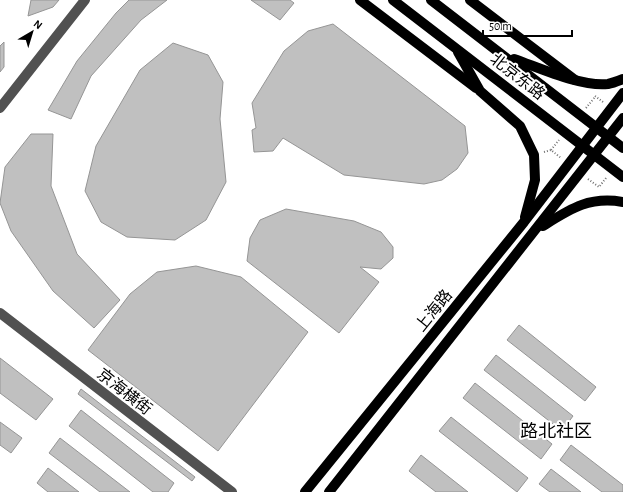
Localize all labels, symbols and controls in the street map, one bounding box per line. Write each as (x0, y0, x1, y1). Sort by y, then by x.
north arrow (12, 12, 52, 52)
scale bar (483, 12, 572, 38)
text: N (31, 18, 44, 31)
text: 50 m (489, 20, 512, 32)
street label: 北京东路 (487, 50, 548, 103)
street label: 上海路 (412, 286, 455, 334)
street label: 京海横街 (94, 365, 155, 418)
district label: 路北社区 (520, 421, 592, 441)

